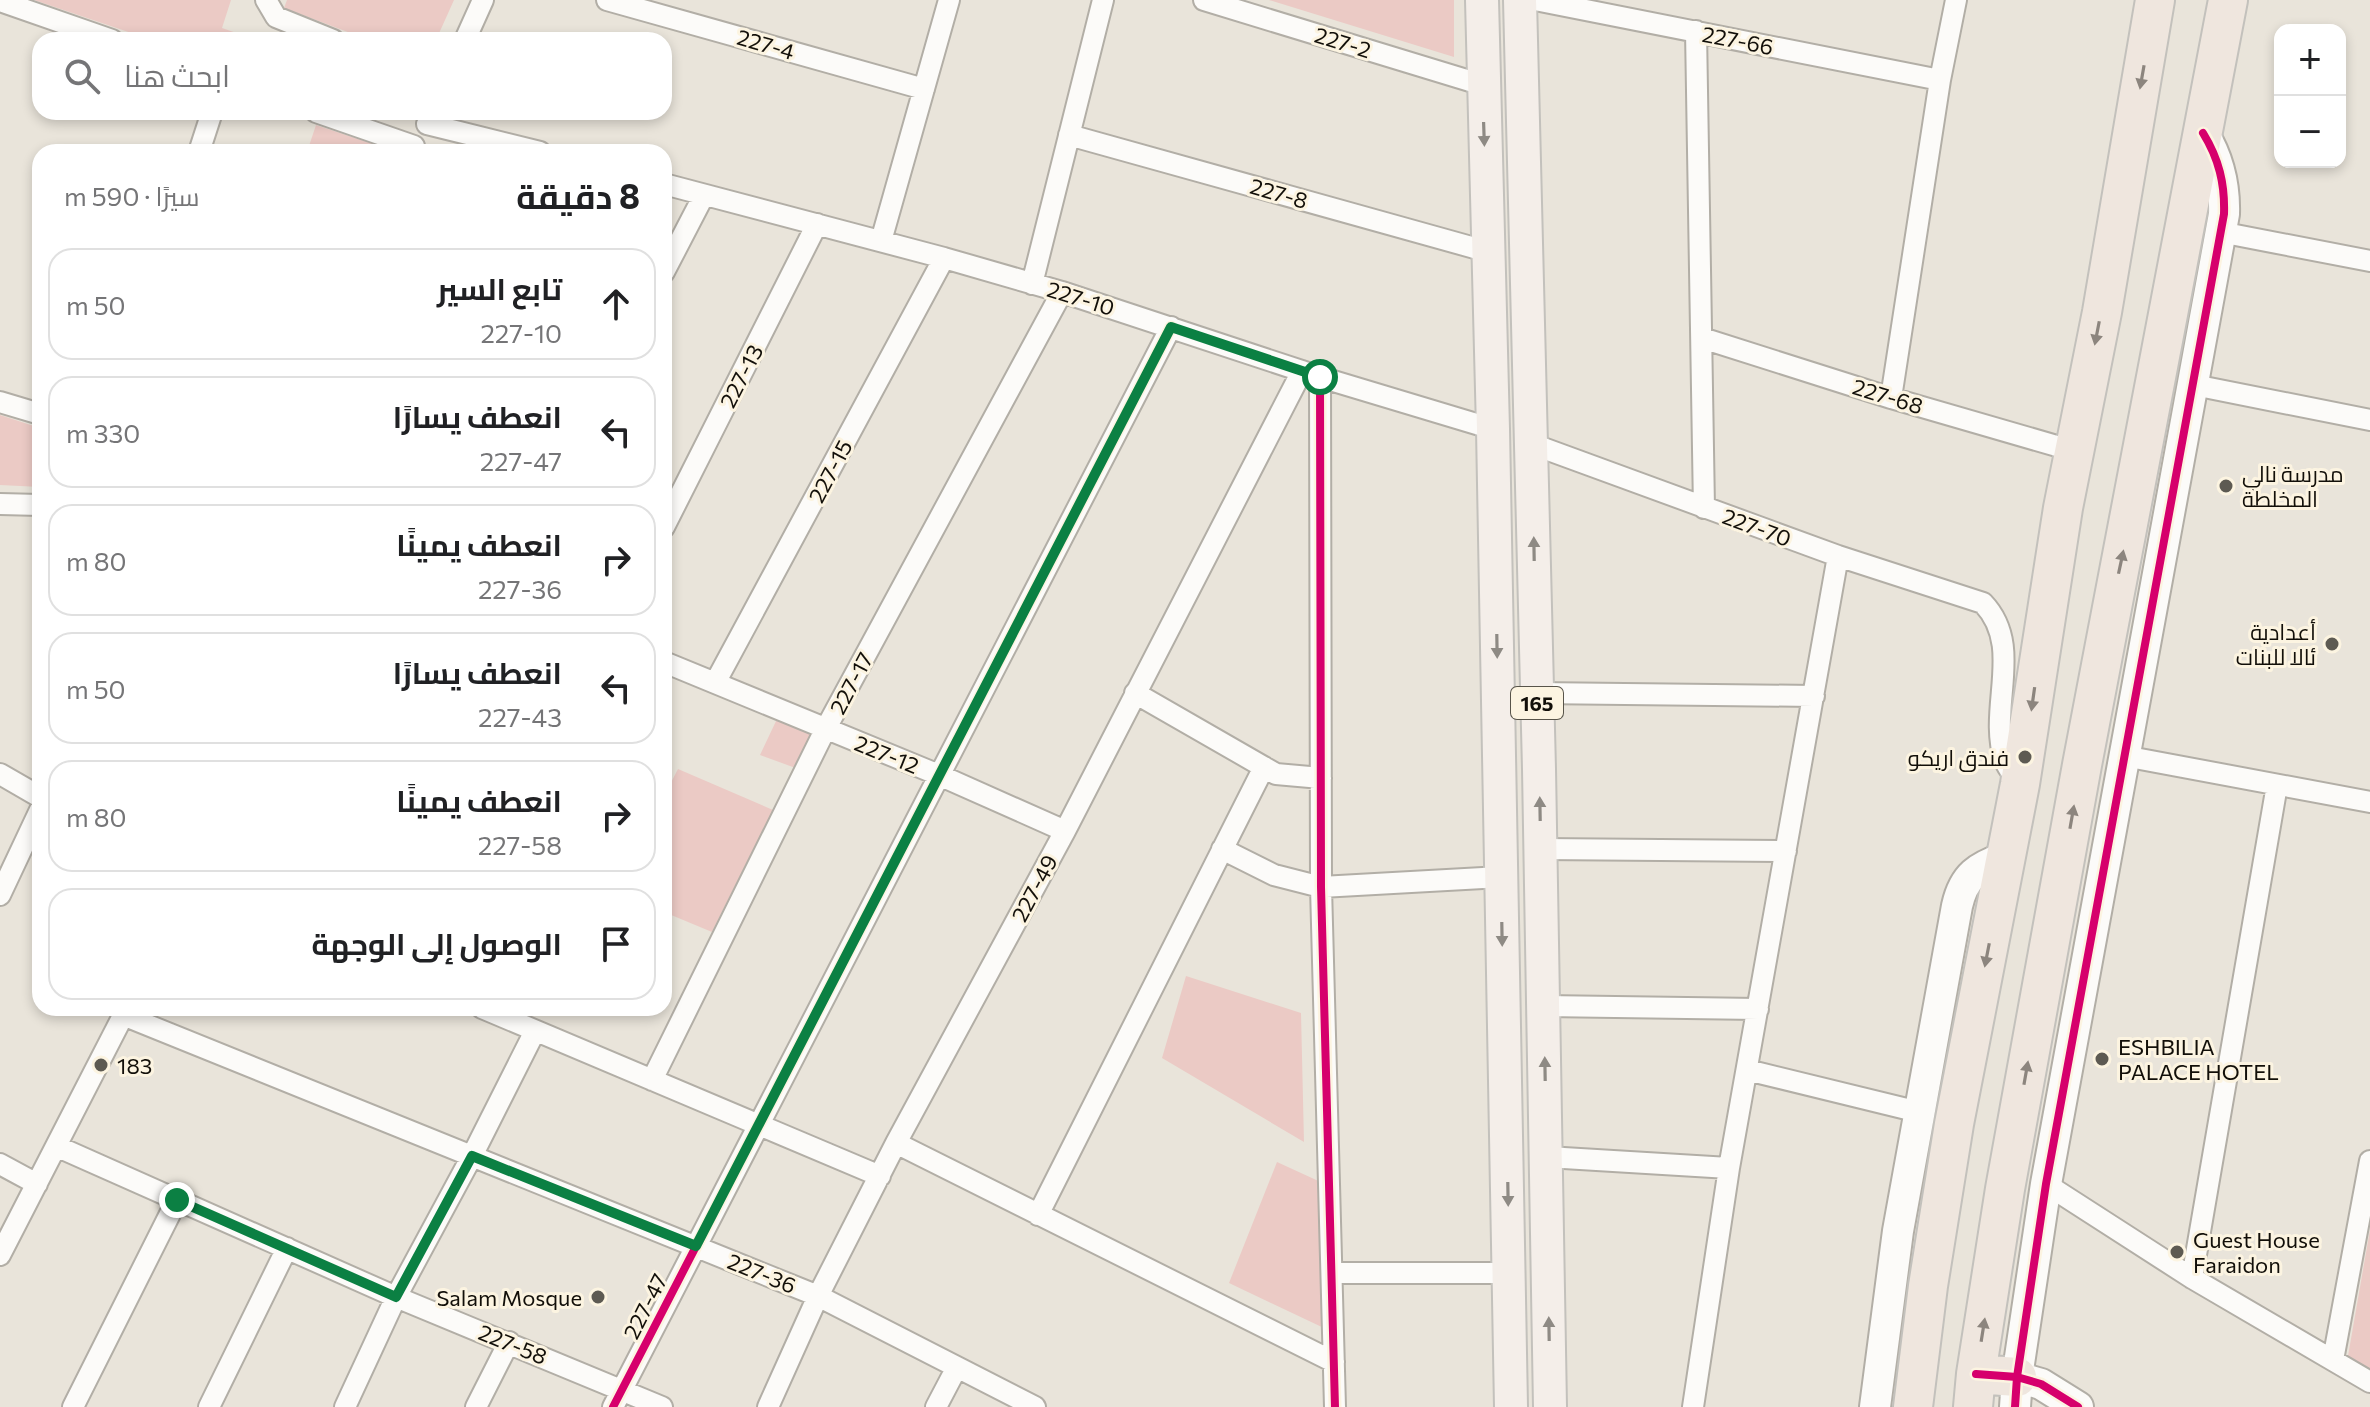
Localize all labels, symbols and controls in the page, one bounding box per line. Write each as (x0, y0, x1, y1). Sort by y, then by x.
street label: 227-66 (1700, 20, 1776, 60)
street label: 227-2 (1312, 21, 1374, 63)
street label: 227-4 (734, 23, 798, 65)
map controls (2274, 24, 2346, 168)
button: + (2274, 24, 2346, 96)
search box (32, 32, 672, 120)
icon: search (60, 54, 104, 98)
text: ابحث هنا (124, 56, 230, 93)
one-way arrow (2135, 65, 2147, 90)
button: − (2274, 96, 2346, 168)
one-way arrow (1478, 122, 1491, 147)
street label: 227-8 (1247, 172, 1311, 214)
text: 8 دقيقة (516, 174, 640, 216)
text: سيرًا · 590 m (64, 180, 199, 211)
text: تابع السير (437, 269, 562, 306)
street label: 227-10 (1044, 275, 1118, 321)
icon: ahead (594, 282, 638, 326)
text: 50 m (66, 289, 126, 320)
text: 227-10 (480, 317, 562, 348)
one-way arrow (2091, 321, 2103, 346)
street label: 227-13 (714, 340, 768, 412)
route start (1302, 359, 1338, 395)
street label: 227-68 (1850, 373, 1926, 419)
text: انعطف يسارًا (393, 397, 562, 434)
icon: left (594, 410, 638, 454)
text: 330 m (66, 417, 140, 448)
street label: 227-15 (802, 435, 858, 507)
text: 227-47 (480, 445, 562, 476)
place label: مدرسة نالي المخلطة (2242, 460, 2344, 512)
marker: مدرسة نالي المخلطة (2217, 477, 2235, 495)
street label: 227-70 (1719, 502, 1795, 552)
text: انعطف يمينًا (396, 525, 562, 562)
one-way arrow (1528, 536, 1540, 561)
icon: right (594, 538, 638, 582)
text: 80 m (66, 545, 126, 576)
one-way arrow (2115, 549, 2128, 574)
text: 227-36 (478, 573, 562, 604)
place label: أعدادية ئالا للبنات (2236, 618, 2316, 670)
one-way arrow (1491, 634, 1503, 659)
marker: أعدادية ئالا للبنات (2323, 635, 2341, 653)
street label: 227-17 (824, 647, 878, 719)
text: انعطف يسارًا (393, 653, 562, 690)
icon: left (594, 666, 638, 710)
text: 50 m (66, 673, 126, 704)
road number: 165 (1511, 687, 1563, 719)
one-way arrow (2026, 687, 2039, 712)
text: 227-43 (478, 701, 562, 732)
street label: 227-12 (851, 729, 923, 779)
place label: فندق اريكو (1908, 744, 2009, 772)
marker: فندق اريكو (2016, 748, 2034, 766)
text: انعطف يمينًا (396, 781, 562, 818)
icon: right (594, 794, 638, 838)
one-way arrow (1534, 796, 1546, 821)
text: 80 m (66, 801, 126, 832)
one-way arrow (2067, 805, 2079, 830)
text: 227-58 (478, 829, 562, 860)
street label: 227-49 (1005, 850, 1063, 926)
icon: arrive (594, 922, 638, 966)
one-way arrow (1496, 922, 1508, 947)
text: الوصول إلى الوجهة (312, 924, 562, 961)
one-way arrow (1980, 943, 1993, 968)
place label: ESHBILIA PALACE HOTEL (2118, 1033, 2279, 1085)
marker: ESHBILIA PALACE HOTEL (2093, 1050, 2111, 1068)
place label: 183 (117, 1052, 152, 1079)
marker: 183 (92, 1056, 110, 1074)
one-way arrow (1539, 1056, 1551, 1081)
one-way arrow (2021, 1060, 2033, 1085)
route end (159, 1182, 195, 1218)
one-way arrow (1501, 1182, 1514, 1207)
place label: Guest House Faraidon (2193, 1226, 2320, 1278)
marker: Guest House Faraidon (2168, 1243, 2186, 1261)
street label: 227-36 (724, 1247, 800, 1299)
street label: 227-47 (617, 1269, 673, 1343)
place label: Salam Mosque (436, 1284, 582, 1311)
marker: Salam Mosque (589, 1288, 607, 1306)
one-way arrow (1543, 1316, 1555, 1341)
one-way arrow (1977, 1317, 1990, 1342)
street label: 227-58 (475, 1318, 551, 1370)

